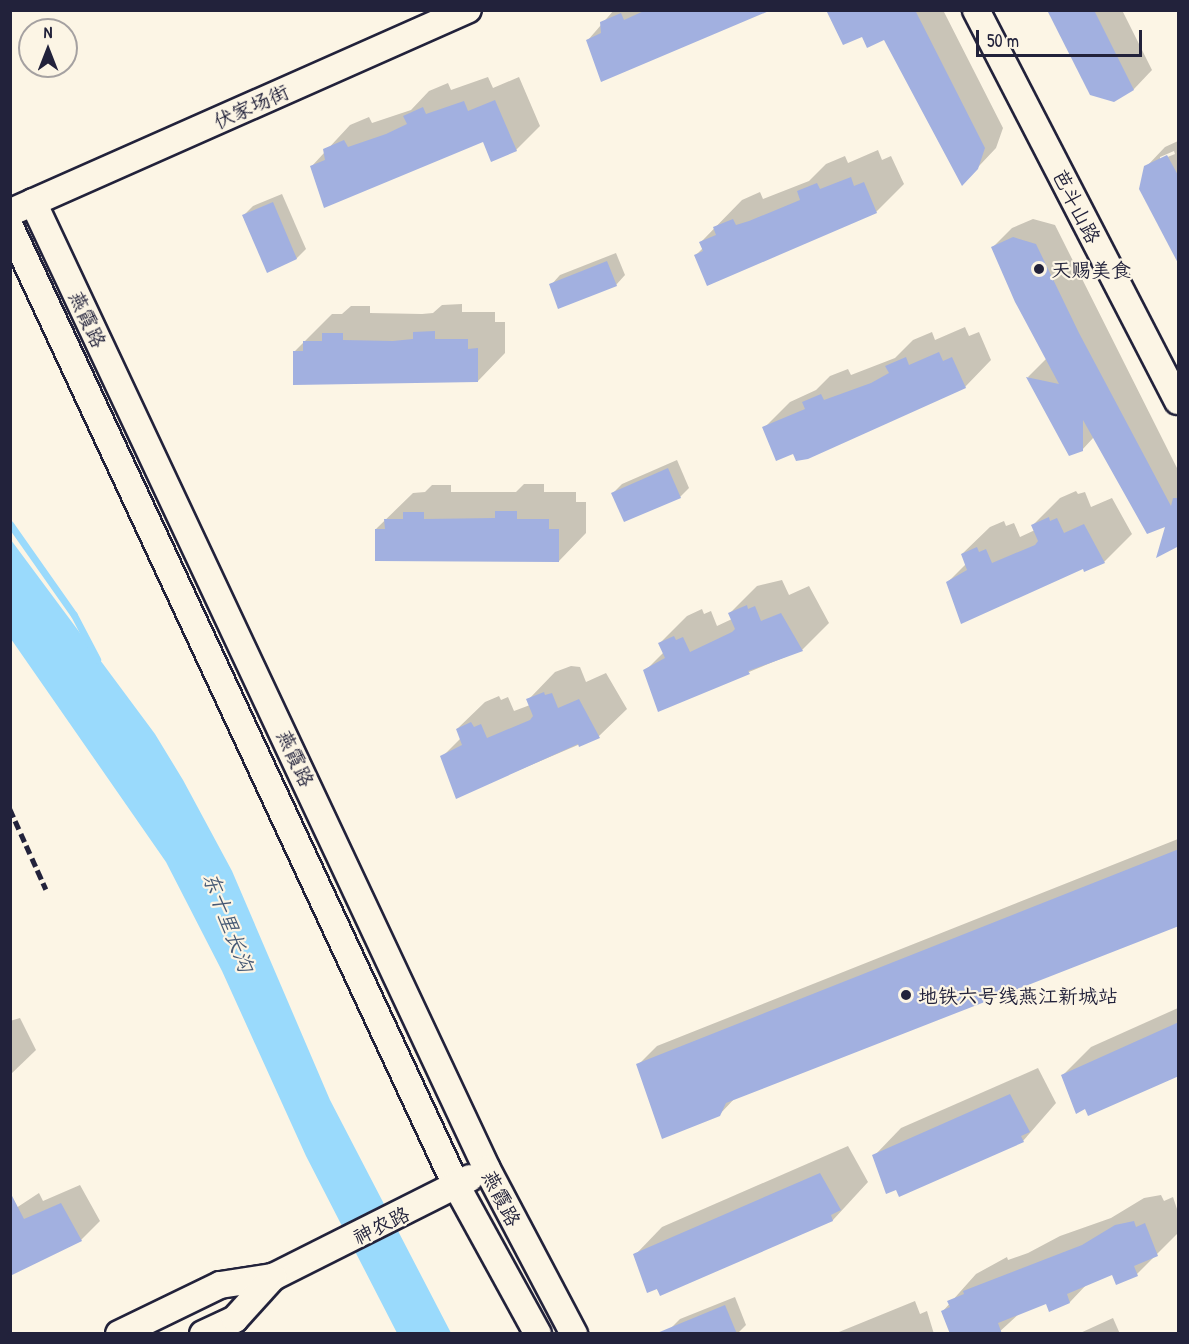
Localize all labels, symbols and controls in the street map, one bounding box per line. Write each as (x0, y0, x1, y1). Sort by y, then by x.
north arrow (18, 18, 78, 78)
scale bar (979, 18, 1146, 56)
text: N (44, 21, 52, 43)
text: 50 m (987, 28, 1019, 53)
street label: 伏家场街 (210, 79, 292, 133)
street label: 芭斗山路 (1048, 165, 1106, 247)
place label: 天赐美食 (1051, 257, 1131, 281)
marker: 天赐美食 (1032, 262, 1046, 276)
street label: 燕霞路 (64, 287, 112, 351)
street label: 燕霞路 (272, 726, 320, 790)
water label: 东十里长沟 (197, 868, 259, 976)
place label: 地铁六号线燕江新城站 (918, 983, 1118, 1007)
marker: 地铁六号线燕江新城站 (899, 988, 913, 1002)
street label: 燕霞路 (478, 1166, 526, 1230)
street label: 神农路 (349, 1201, 413, 1249)

